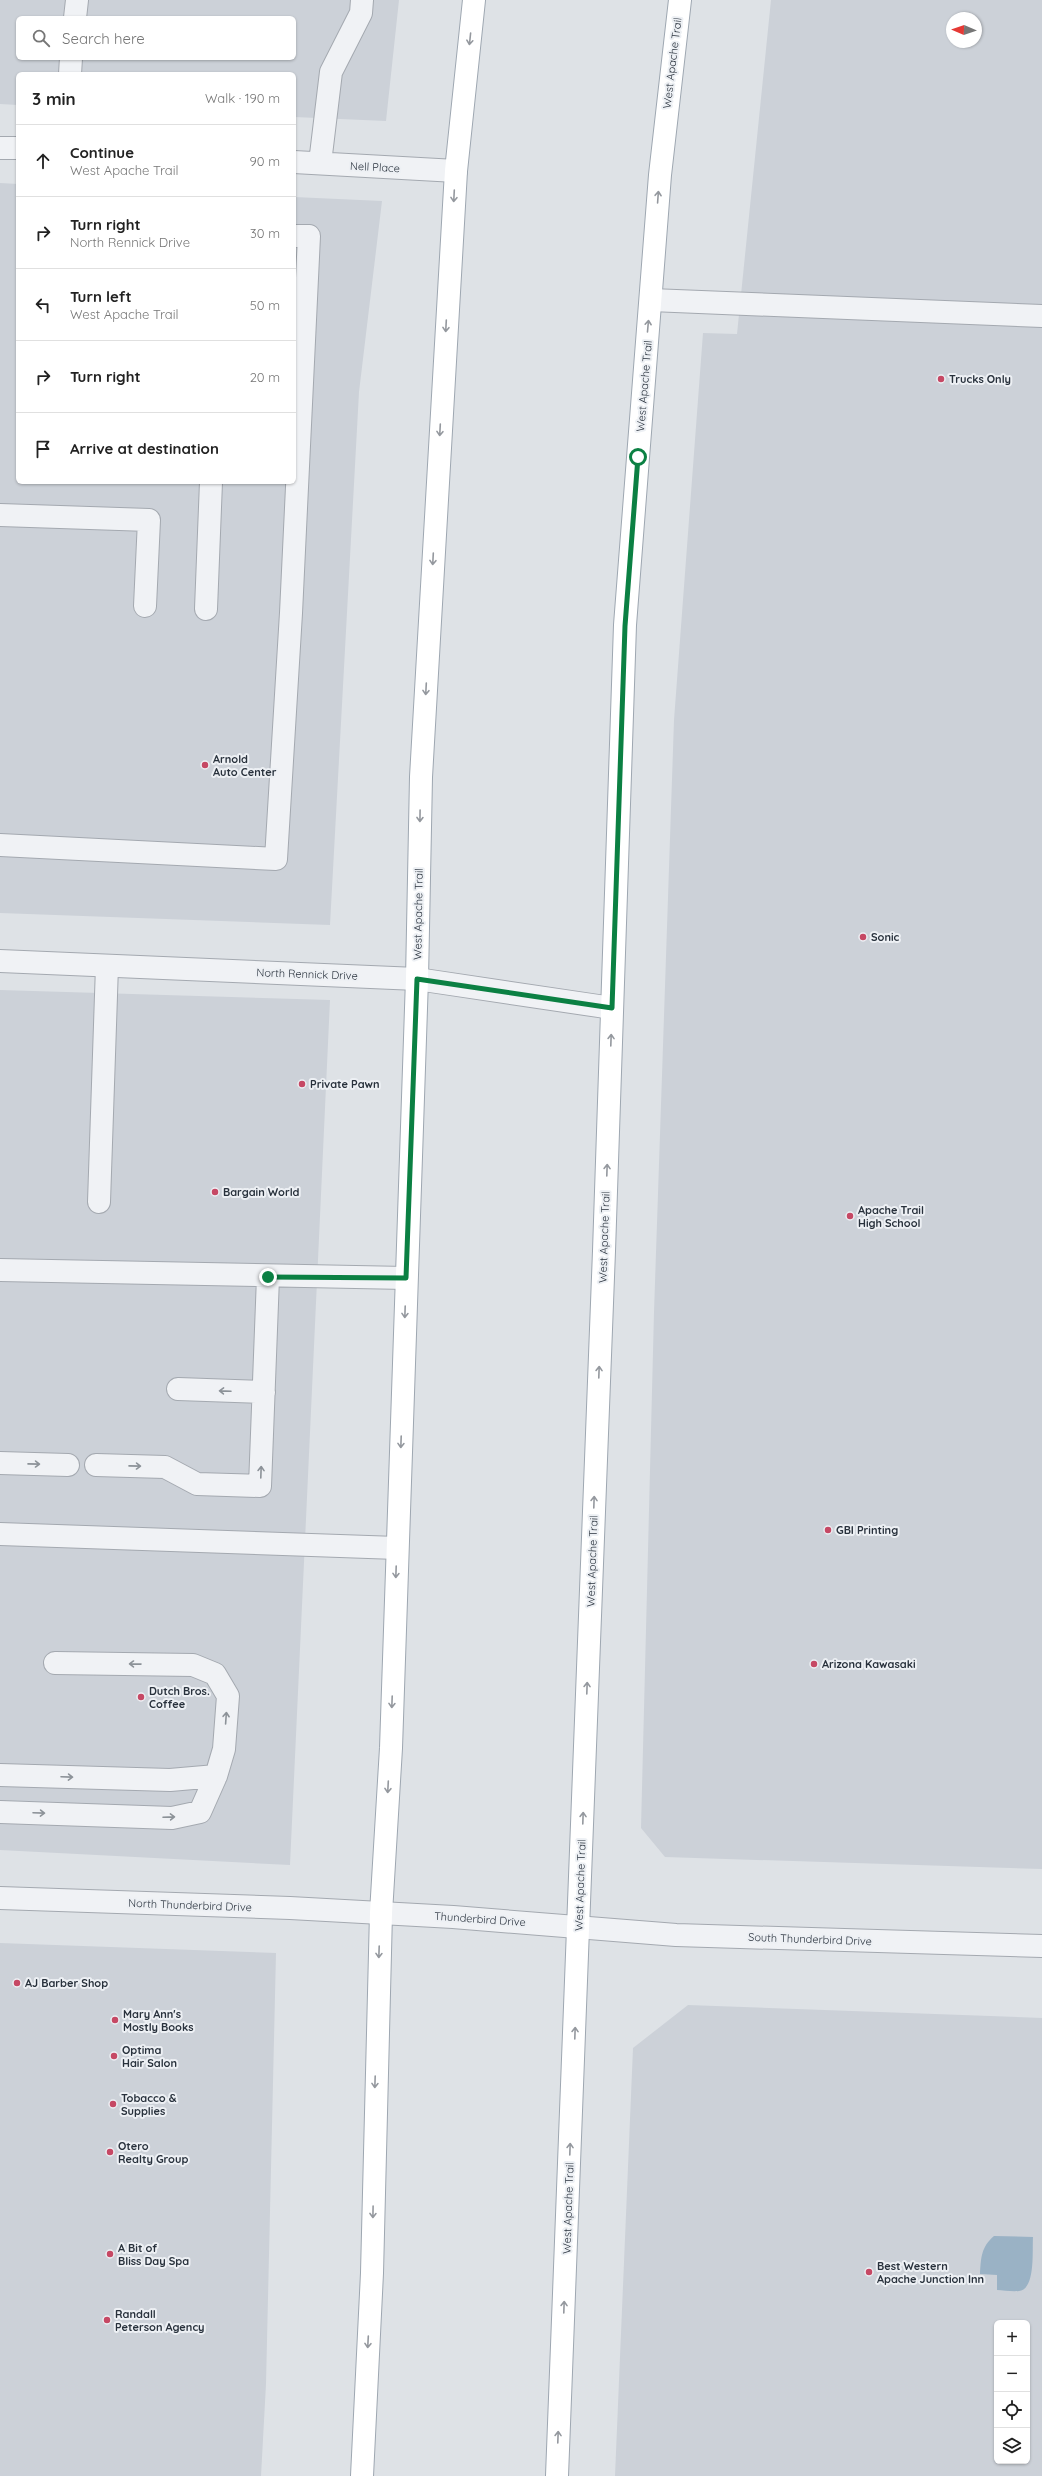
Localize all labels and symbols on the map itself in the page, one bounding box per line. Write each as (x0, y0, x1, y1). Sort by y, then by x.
north arrow (946, 12, 982, 48)
street label: West Apache Trail (659, 17, 685, 109)
one-way arrow (466, 32, 473, 45)
street label: Nell Place (350, 159, 400, 175)
one-way arrow (451, 189, 458, 202)
one-way arrow (655, 191, 662, 204)
one-way arrow (443, 319, 450, 332)
one-way arrow (645, 320, 652, 333)
street label: West Apache Trail (633, 340, 655, 432)
place label: Trucks Only (949, 372, 1011, 386)
marker: Trucks Only (936, 374, 946, 384)
one-way arrow (437, 423, 444, 436)
route start (629, 448, 647, 466)
one-way arrow (430, 552, 437, 565)
one-way arrow (422, 682, 430, 695)
place label: Arnold Auto Center (213, 752, 277, 779)
marker: Arnold Auto Center (200, 760, 210, 770)
one-way arrow (416, 809, 424, 822)
street label: West Apache Trail (410, 868, 426, 960)
place label: Sonic (871, 930, 900, 944)
marker: Sonic (858, 932, 868, 942)
street label: North Rennick Drive (256, 965, 358, 983)
one-way arrow (608, 1034, 615, 1047)
place label: Private Pawn (310, 1077, 380, 1091)
marker: Private Pawn (297, 1079, 307, 1089)
one-way arrow (603, 1164, 611, 1177)
place label: Bargain World (223, 1185, 300, 1199)
marker: Bargain World (210, 1187, 220, 1197)
street label: West Apache Trail (595, 1191, 613, 1283)
place label: Apache Trail High School (858, 1203, 924, 1230)
marker: Apache Trail High School (845, 1211, 855, 1221)
route end (259, 1268, 277, 1286)
one-way arrow (401, 1305, 409, 1318)
one-way arrow (596, 1366, 603, 1379)
one-way arrow (219, 1387, 232, 1394)
one-way arrow (397, 1435, 404, 1448)
one-way arrow (27, 1460, 40, 1468)
one-way arrow (128, 1462, 141, 1470)
one-way arrow (257, 1465, 264, 1478)
one-way arrow (591, 1496, 598, 1509)
street label: West Apache Trail (583, 1515, 601, 1607)
place label: GBI Printing (836, 1523, 898, 1537)
marker: GBI Printing (823, 1525, 833, 1535)
one-way arrow (392, 1565, 400, 1578)
place label: Arizona Kawasaki (822, 1657, 916, 1671)
marker: Arizona Kawasaki (809, 1659, 819, 1669)
one-way arrow (129, 1660, 142, 1668)
one-way arrow (584, 1682, 591, 1695)
place label: Dutch Bros. Coffee (149, 1684, 210, 1711)
marker: Dutch Bros. Coffee (136, 1692, 146, 1702)
one-way arrow (388, 1695, 396, 1708)
one-way arrow (223, 1712, 230, 1725)
one-way arrow (60, 1773, 73, 1780)
one-way arrow (385, 1780, 392, 1793)
one-way arrow (32, 1809, 45, 1817)
one-way arrow (579, 1812, 586, 1825)
one-way arrow (162, 1814, 175, 1821)
street label: West Apache Trail (571, 1839, 589, 1931)
street label: North Thunderbird Drive (128, 1896, 252, 1914)
street label: Thunderbird Drive (434, 1909, 526, 1929)
street label: South Thunderbird Drive (748, 1930, 872, 1948)
one-way arrow (376, 1945, 383, 1958)
place label: AJ Barber Shop (25, 1976, 108, 1990)
marker: AJ Barber Shop (12, 1978, 22, 1988)
place label: Mary Ann's Mostly Books (123, 2007, 193, 2034)
marker: Mary Ann's Mostly Books (110, 2015, 120, 2025)
one-way arrow (571, 2027, 578, 2040)
place label: Optima Hair Salon (122, 2043, 177, 2070)
marker: Optima Hair Salon (109, 2051, 119, 2061)
one-way arrow (372, 2075, 379, 2088)
place label: Tobacco & Supplies (121, 2091, 177, 2118)
marker: Tobacco & Supplies (108, 2099, 118, 2109)
place label: Otero Realty Group (118, 2139, 188, 2166)
one-way arrow (566, 2143, 574, 2156)
marker: Otero Realty Group (105, 2147, 115, 2157)
street label: West Apache Trail (559, 2162, 577, 2254)
one-way arrow (369, 2205, 377, 2218)
place label: A Bit of Bliss Day Spa (118, 2241, 189, 2268)
marker: A Bit of Bliss Day Spa (105, 2249, 115, 2259)
place label: Best Western Apache Junction Inn (877, 2259, 984, 2286)
marker: Best Western Apache Junction Inn (864, 2267, 874, 2277)
one-way arrow (560, 2301, 568, 2314)
place label: Randall Peterson Agency (115, 2307, 205, 2334)
marker: Randall Peterson Agency (102, 2315, 112, 2325)
one-way arrow (365, 2335, 372, 2348)
one-way arrow (555, 2431, 562, 2444)

